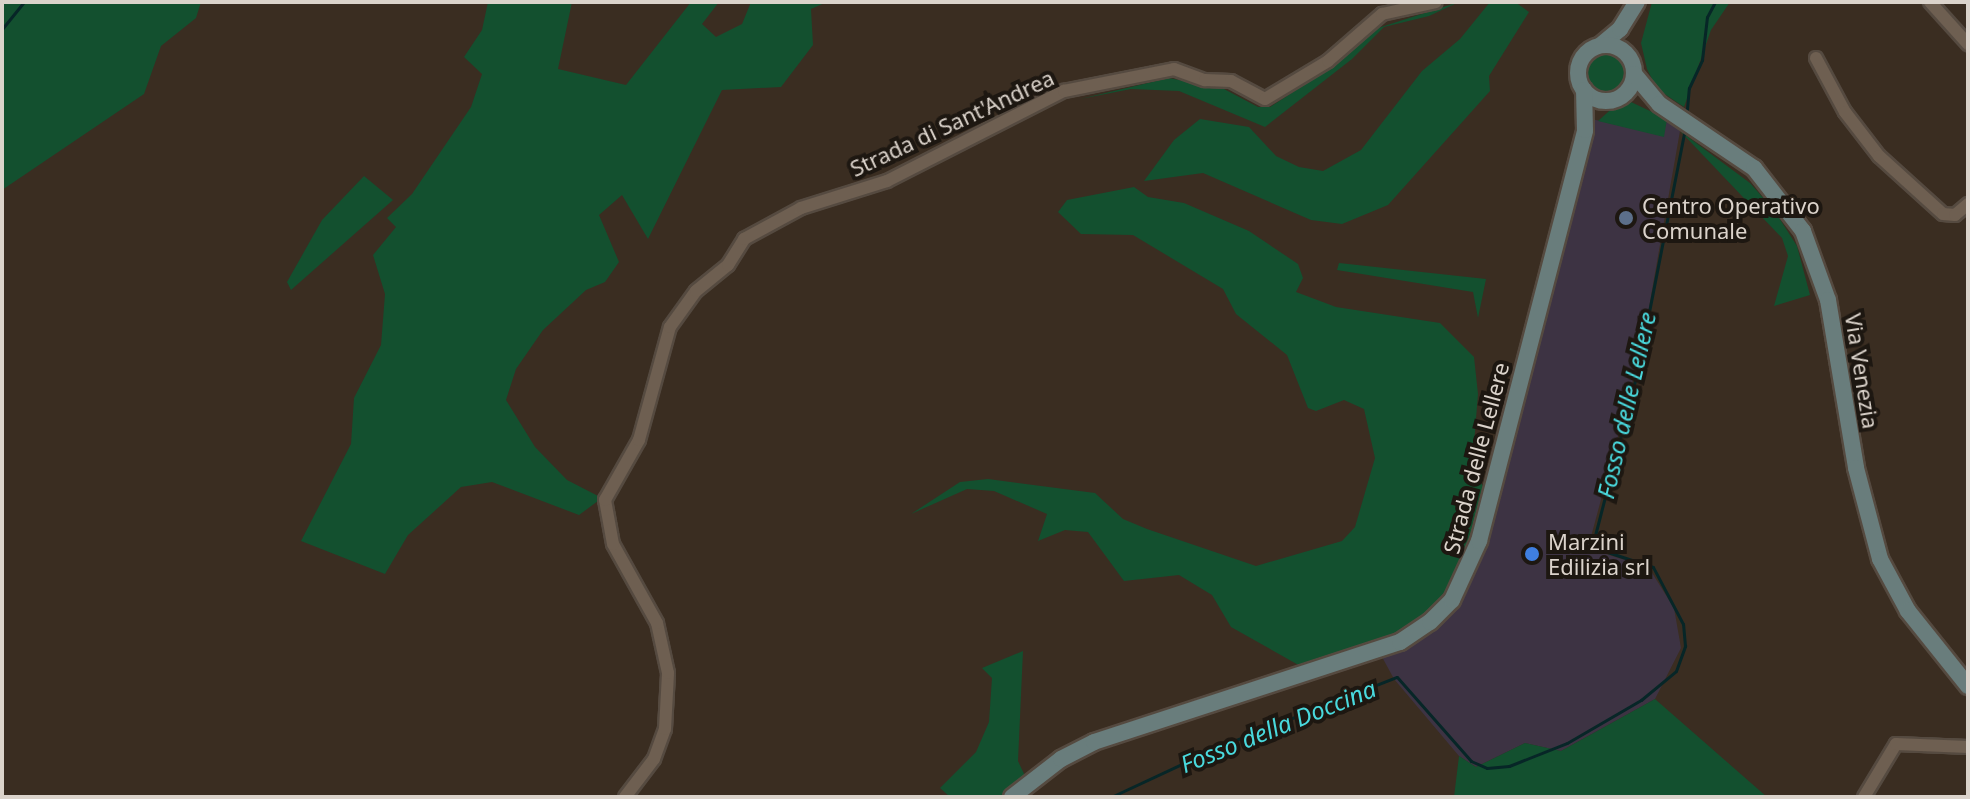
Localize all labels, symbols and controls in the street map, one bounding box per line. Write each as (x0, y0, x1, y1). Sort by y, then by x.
street label: Strada di Sant'Andrea (846, 64, 1058, 182)
place label: Centro Operativo Comunale (1642, 192, 1820, 244)
marker: Centro Operativo Comunale (1617, 209, 1635, 227)
water label: Fosso delle Lellere (1591, 309, 1661, 501)
street label: Via Venezia (1840, 312, 1884, 430)
street label: Strada delle Lellere (1438, 360, 1514, 556)
place label: Marzini Edilizia srl (1548, 528, 1650, 580)
marker: Marzini Edilizia srl (1523, 545, 1541, 563)
water label: Fosso della Doccina (1176, 674, 1380, 778)

